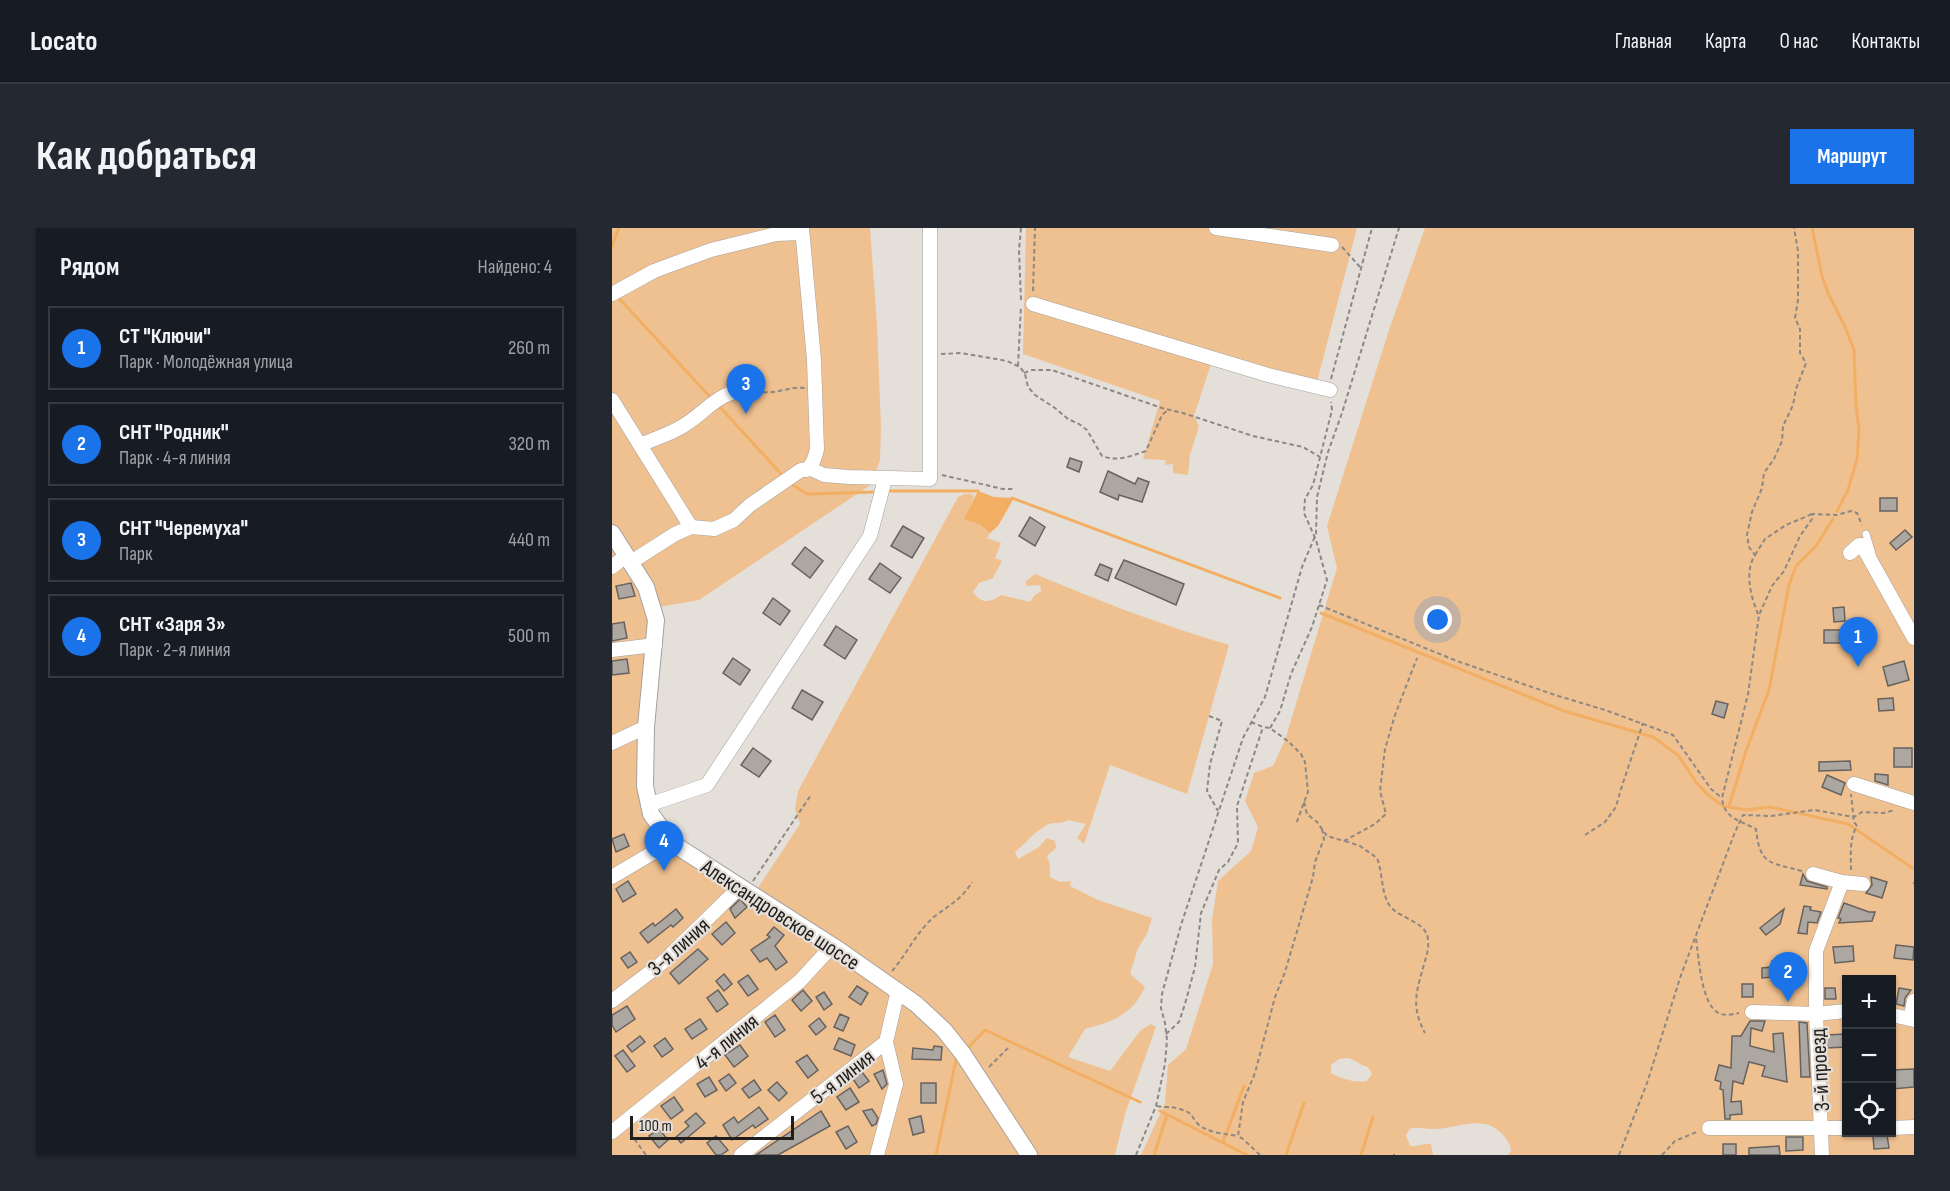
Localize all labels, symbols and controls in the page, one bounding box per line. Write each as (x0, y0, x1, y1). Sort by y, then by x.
text: Locato (30, 25, 97, 58)
text: Главная (1615, 29, 1672, 54)
text: Карта (1705, 29, 1746, 54)
text: О нас (1779, 29, 1818, 54)
text: Контакты (1851, 29, 1920, 54)
button: Маршрут (1790, 129, 1914, 184)
text: Как добраться (36, 131, 257, 182)
text: Рядом (60, 252, 119, 283)
text: Найдено: 4 (478, 255, 552, 279)
text: СТ "Ключи" (119, 323, 211, 350)
text: 1 (78, 336, 85, 360)
text: 260 m (508, 336, 550, 360)
text: Парк · Молодёжная улица (119, 350, 293, 374)
pin: 3 (726, 364, 766, 414)
text: СНТ ''Родник'' (119, 419, 229, 446)
text: 2 (77, 432, 86, 456)
text: 320 m (508, 432, 550, 456)
text: Парк · 4-я линия (119, 446, 231, 470)
text: СНТ "Черемуха" (119, 515, 248, 542)
text: 3 (77, 528, 86, 552)
text: 440 m (508, 528, 550, 552)
text: Парк (119, 542, 153, 566)
your location (1423, 605, 1452, 634)
text: СНТ «Заря 3» (119, 611, 226, 638)
pin: 1 (1838, 618, 1878, 667)
text: 4 (77, 624, 86, 648)
text: 500 m (508, 624, 550, 648)
text: Парк · 2-я линия (119, 638, 231, 662)
pin: 4 (644, 822, 684, 871)
street label: Александровское шоссе (695, 853, 865, 977)
street label: 3-я линия (642, 912, 716, 982)
pin: 2 (1768, 952, 1808, 1002)
map controls (1842, 975, 1896, 1137)
button: + (1842, 975, 1896, 1029)
street label: 4-я линия (689, 1008, 764, 1076)
street label: 3-й проезд (1805, 1028, 1836, 1112)
button: − (1842, 1029, 1896, 1083)
street label: 5-я линия (805, 1044, 880, 1111)
button: locate (1842, 1083, 1896, 1137)
scale bar (630, 1113, 794, 1140)
text: 100 m (639, 1117, 672, 1136)

